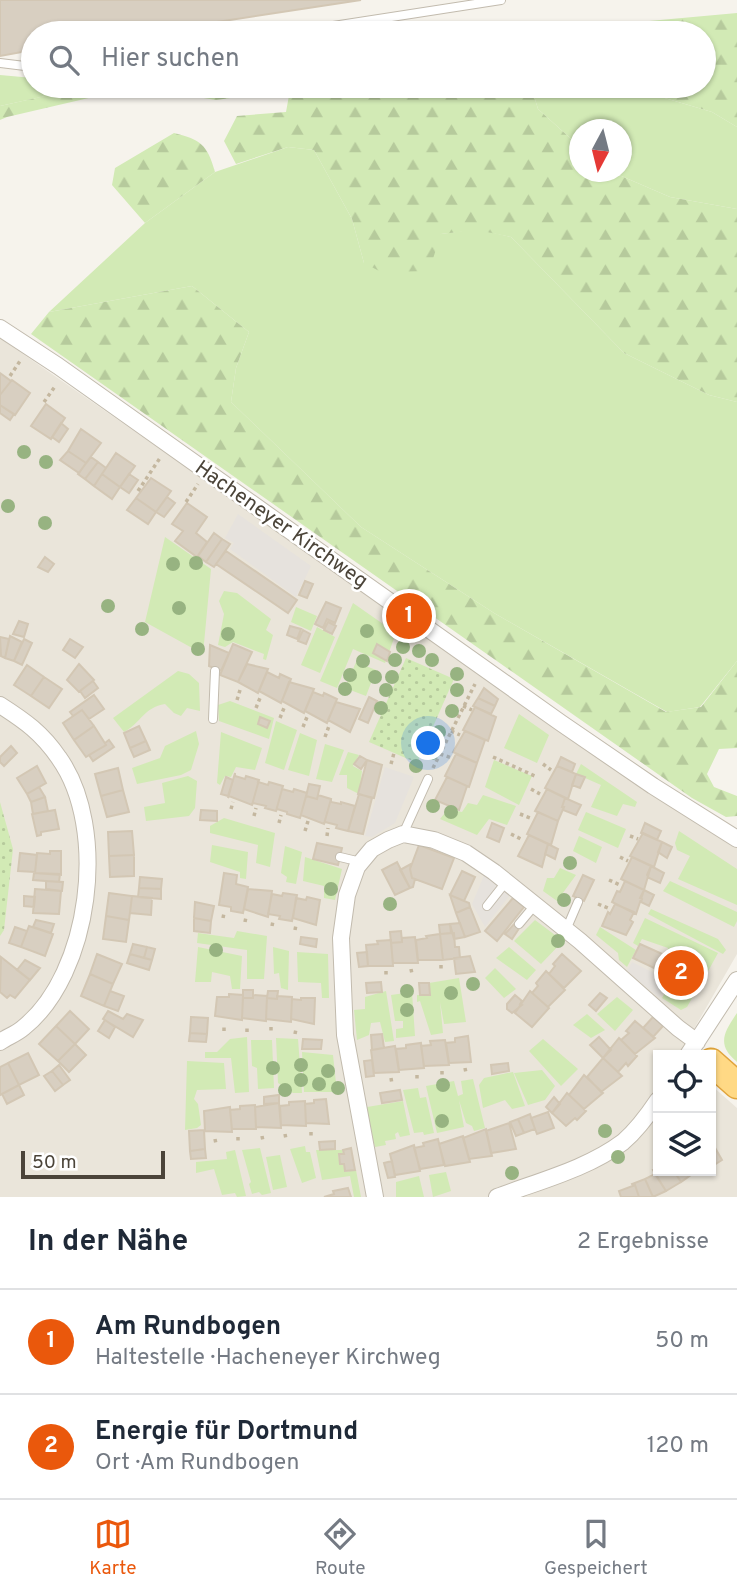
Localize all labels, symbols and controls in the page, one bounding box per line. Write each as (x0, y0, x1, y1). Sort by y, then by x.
search box (21, 21, 716, 98)
icon: search (45, 41, 83, 79)
text: Hier suchen (101, 43, 240, 76)
north arrow (569, 119, 632, 182)
street label: Hacheneyer Kirchweg (189, 455, 373, 595)
pin: 1 (386, 590, 432, 642)
your location (411, 726, 445, 760)
pin: 2 (658, 947, 704, 999)
map controls (653, 1050, 716, 1176)
button: locate (653, 1050, 716, 1113)
button: layers (653, 1113, 716, 1176)
scale bar (21, 1148, 164, 1180)
text: 50 m (32, 1151, 77, 1175)
text: In der Nähe (28, 1224, 188, 1261)
text: 2 Ergebnisse (577, 1228, 709, 1257)
text: Am Rundbogen (95, 1311, 281, 1344)
text: 1 (46, 1327, 56, 1356)
text: 50 m (655, 1327, 709, 1356)
text: Haltestelle · Hacheneyer Kirchweg (95, 1344, 441, 1373)
text: Energie für Dortmund (95, 1416, 358, 1449)
text: 2 (44, 1432, 58, 1461)
text: 120 m (647, 1432, 709, 1461)
text: Ort · Am Rundbogen (95, 1449, 299, 1478)
tab: Karte (89, 1515, 137, 1581)
tab: Route (315, 1515, 366, 1581)
tab: Gespeichert (544, 1515, 648, 1581)

